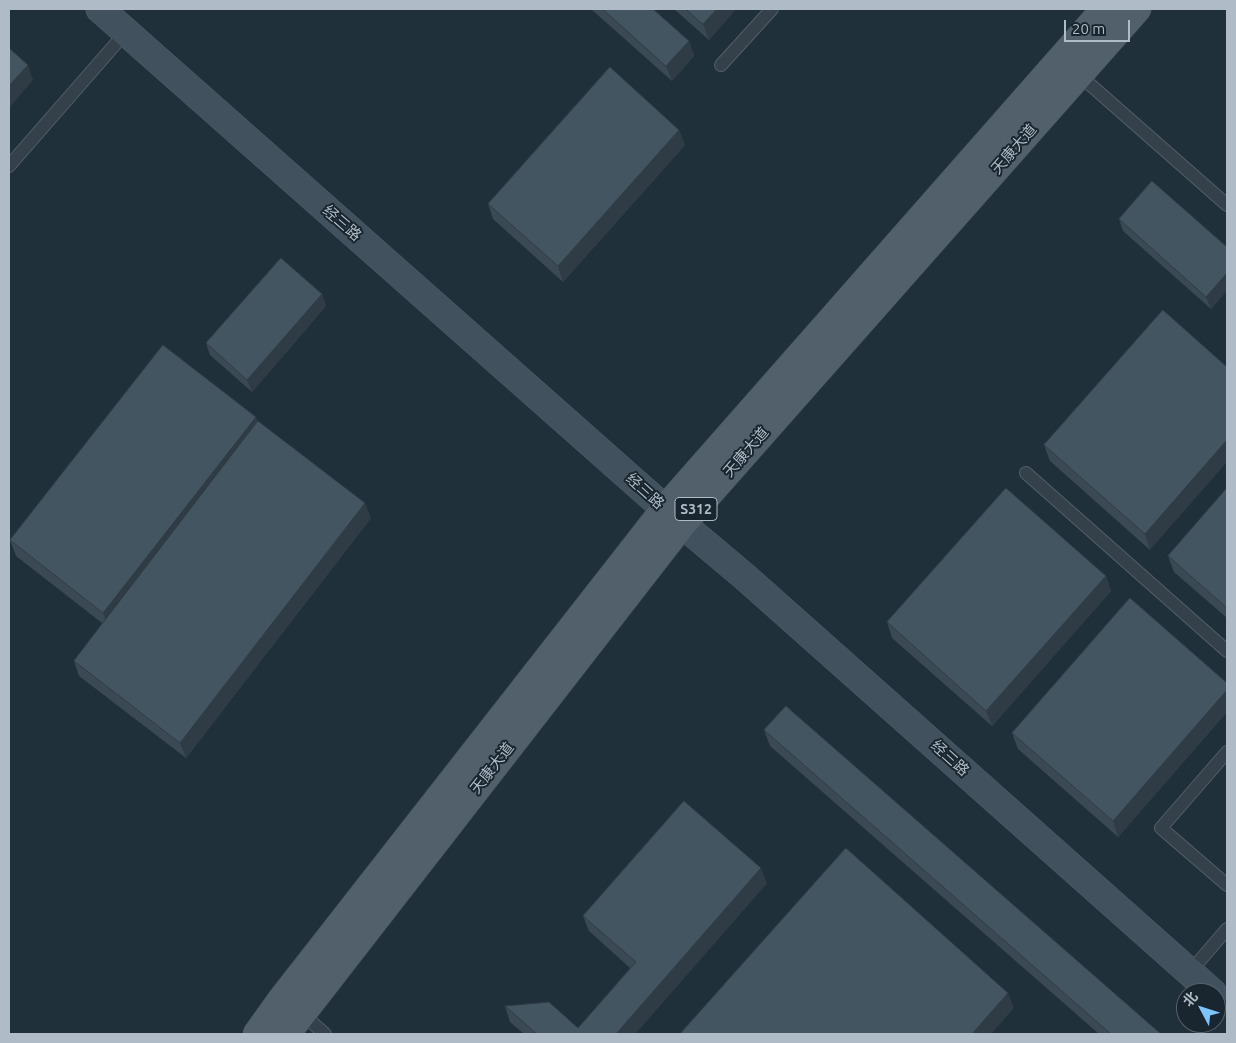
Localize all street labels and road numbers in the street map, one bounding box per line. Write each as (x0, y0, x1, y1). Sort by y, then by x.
street label: 天康大道 (988, 120, 1040, 178)
street label: 经三路 (319, 201, 365, 245)
street label: 天康大道 (720, 423, 772, 481)
street label: 经三路 (622, 469, 668, 513)
road number: S312 (675, 498, 717, 520)
street label: 经三路 (927, 736, 973, 780)
street label: 天康大道 (466, 739, 518, 797)

